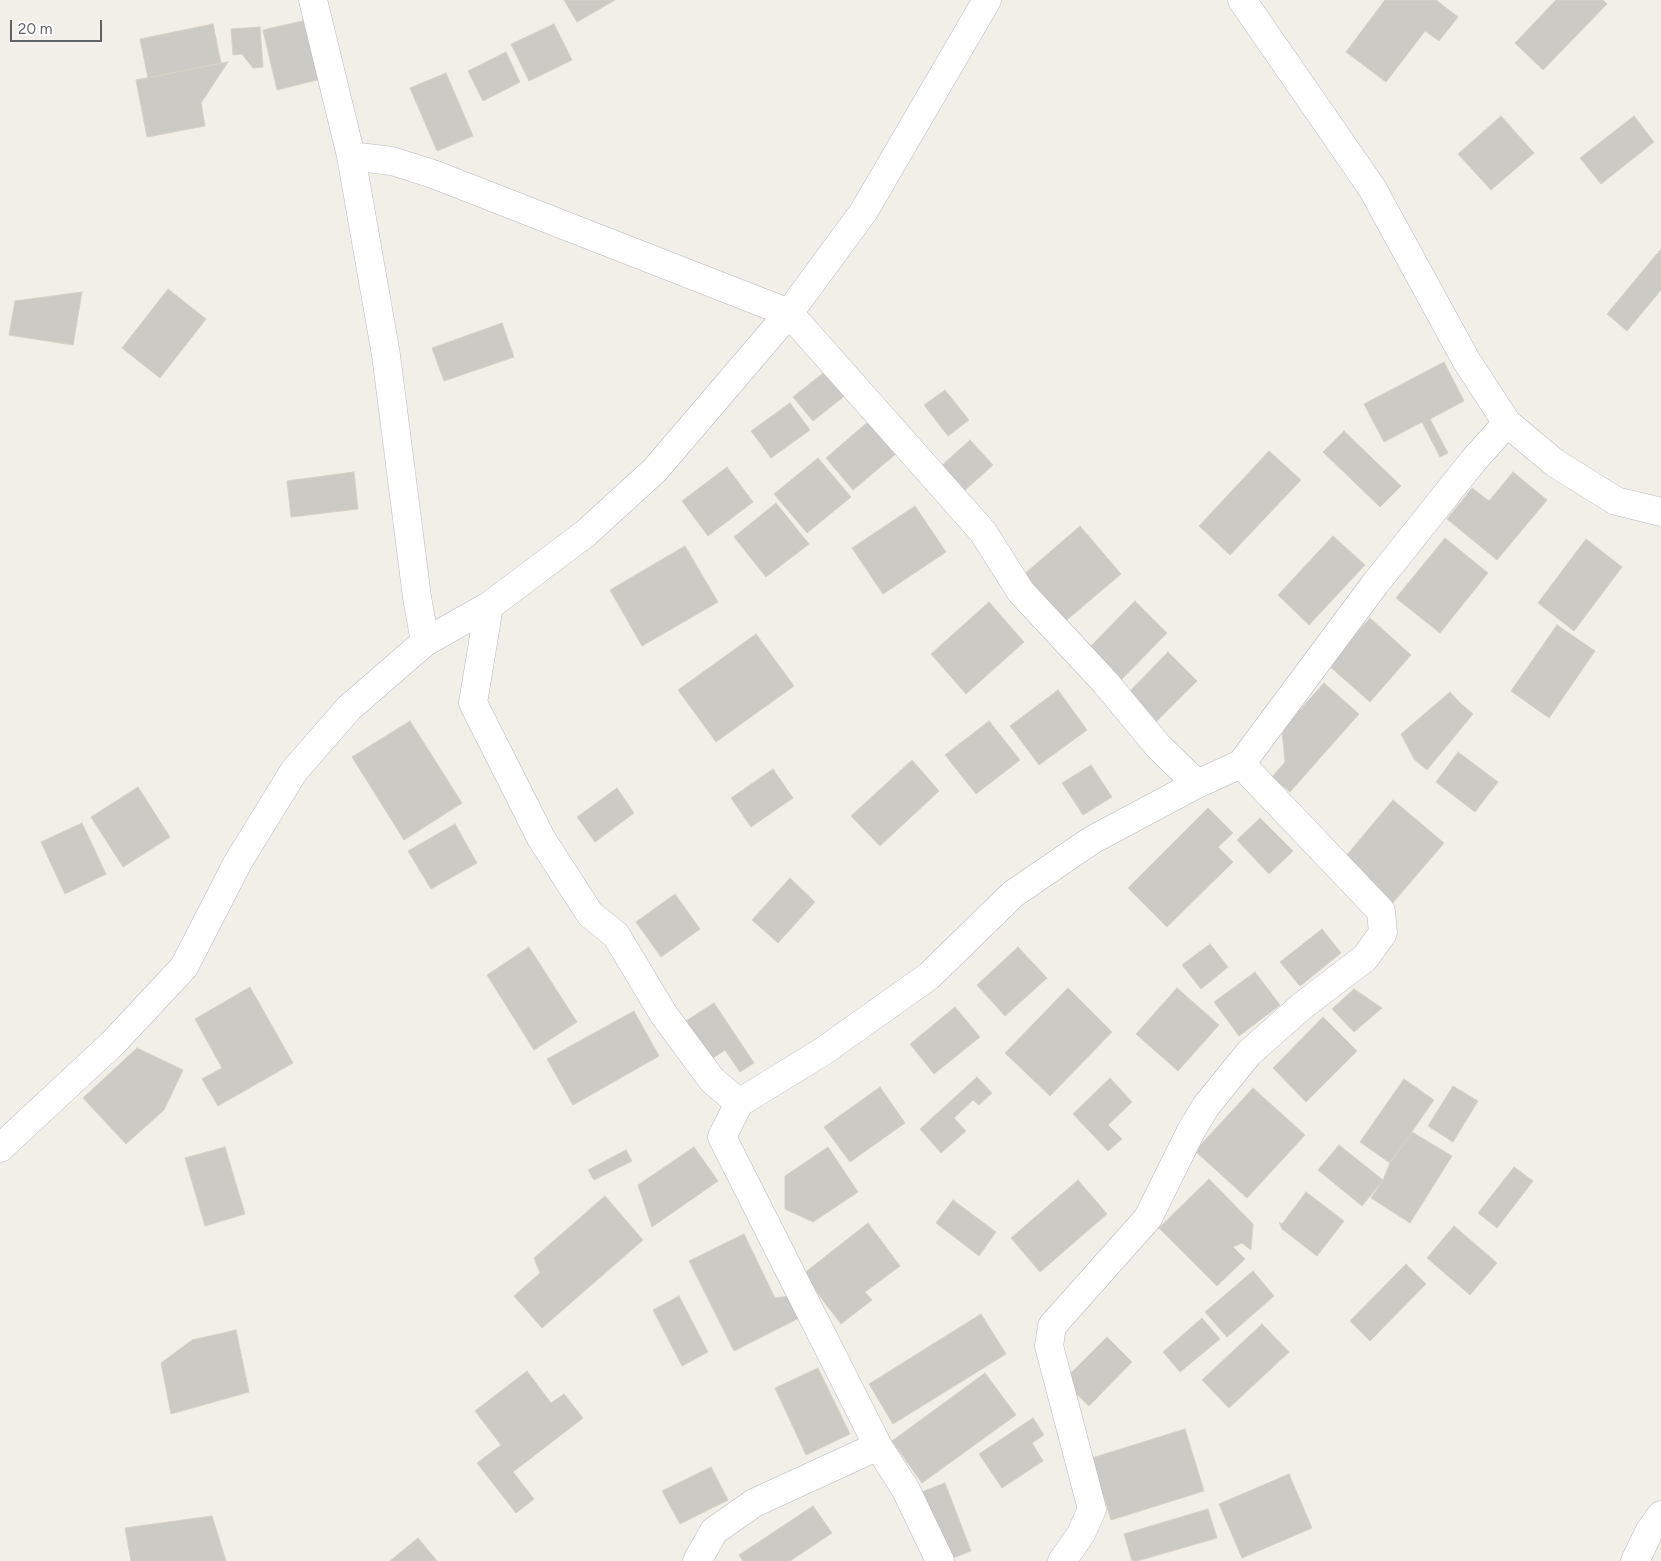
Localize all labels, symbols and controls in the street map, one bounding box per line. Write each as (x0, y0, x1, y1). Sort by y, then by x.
scale bar (12, 10, 105, 42)
text: 20 m (18, 20, 52, 38)

